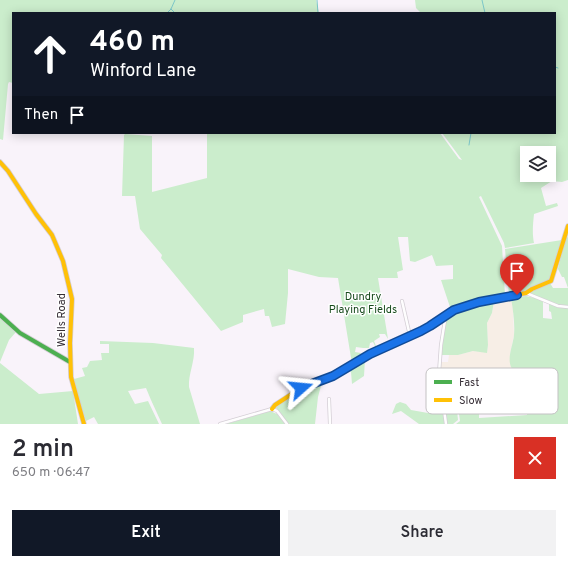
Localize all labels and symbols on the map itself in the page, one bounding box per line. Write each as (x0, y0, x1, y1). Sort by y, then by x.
pin (500, 254, 534, 295)
park label: Dundry Playing Fields (329, 290, 397, 317)
street label: Wells Road (55, 293, 69, 347)
position arrow (280, 367, 322, 409)
legend (426, 368, 558, 414)
text: Fast (459, 376, 479, 390)
text: Slow (459, 394, 482, 408)

